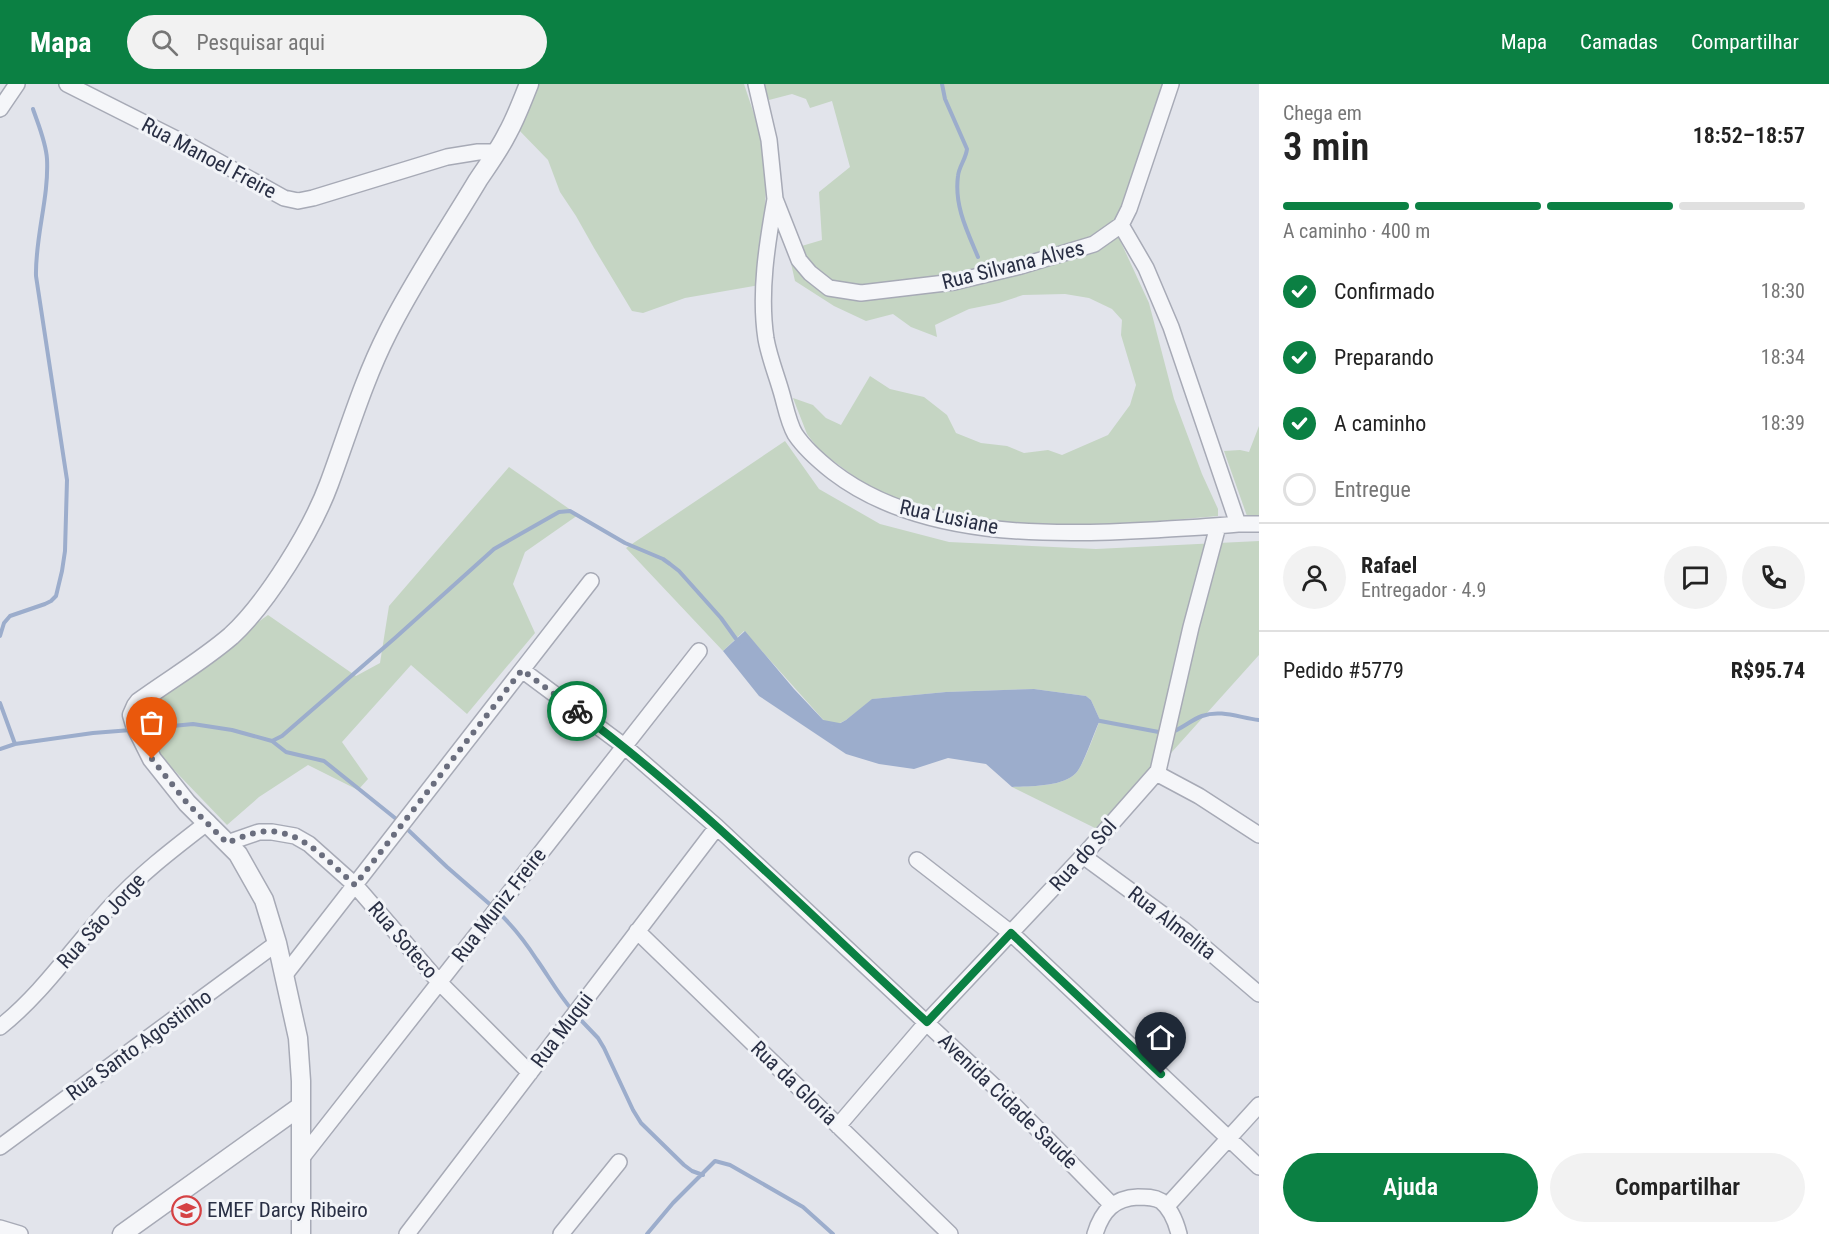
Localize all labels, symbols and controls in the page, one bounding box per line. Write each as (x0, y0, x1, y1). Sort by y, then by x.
search box (127, 15, 547, 69)
text: Mapa (30, 26, 91, 59)
icon: search (148, 26, 181, 59)
text: Pesquisar aqui (196, 30, 325, 55)
text: Mapa (1501, 30, 1547, 54)
text: Camadas (1580, 30, 1658, 54)
text: Compartilhar (1691, 30, 1799, 54)
text: Chega em (1283, 101, 1362, 125)
street label: Rua Manoel Freire (138, 112, 281, 204)
text: 18:52–18:57 (1693, 123, 1805, 148)
text: 3 min (1283, 124, 1369, 170)
text: A caminho · 400 m (1283, 219, 1430, 243)
street label: Rua Silvana Alves (939, 236, 1087, 294)
icon: check (1283, 275, 1316, 308)
text: Confirmado (1334, 279, 1435, 304)
text: 18:30 (1761, 279, 1805, 303)
icon: check (1283, 341, 1316, 374)
text: Preparando (1334, 345, 1434, 370)
text: 18:34 (1761, 345, 1805, 369)
icon: check (1283, 407, 1316, 440)
text: A caminho (1334, 411, 1426, 436)
text: 18:39 (1761, 411, 1805, 435)
text: Entregue (1334, 477, 1411, 502)
street label: Rua Lusiane (897, 495, 1001, 539)
button: person (1283, 546, 1346, 609)
button: chat (1664, 546, 1727, 609)
button: phone (1742, 546, 1805, 609)
text: Rafael (1361, 553, 1417, 578)
text: Entregador · 4.9 (1361, 578, 1486, 602)
text: Pedido #5779 (1283, 658, 1404, 683)
text: R$95.74 (1731, 658, 1805, 683)
courier (547, 681, 607, 741)
icon: bike (561, 695, 594, 728)
pin (126, 697, 177, 759)
icon: bag (135, 706, 168, 739)
street label: Rua do Sol (1045, 814, 1121, 896)
street label: Rua Muniz Freire (447, 843, 551, 967)
street label: Rua São Jorge (52, 868, 150, 973)
street label: Rua Almelita (1123, 881, 1221, 965)
street label: Rua Soteco (363, 897, 443, 983)
street label: Rua Santo Agostinho (62, 984, 216, 1106)
street label: Rua Muqui (526, 988, 598, 1072)
pin (1135, 1012, 1186, 1074)
icon: home (1144, 1021, 1177, 1054)
street label: Avenida Cidade Saude (933, 1028, 1083, 1174)
street label: Rua da Gloria (746, 1036, 842, 1130)
button: Ajuda (1283, 1153, 1538, 1222)
button: Compartilhar (1550, 1153, 1805, 1222)
school or university icon: EMEF Darcy Ribeiro (170, 1194, 202, 1226)
place label: EMEF Darcy Ribeiro (207, 1198, 368, 1222)

